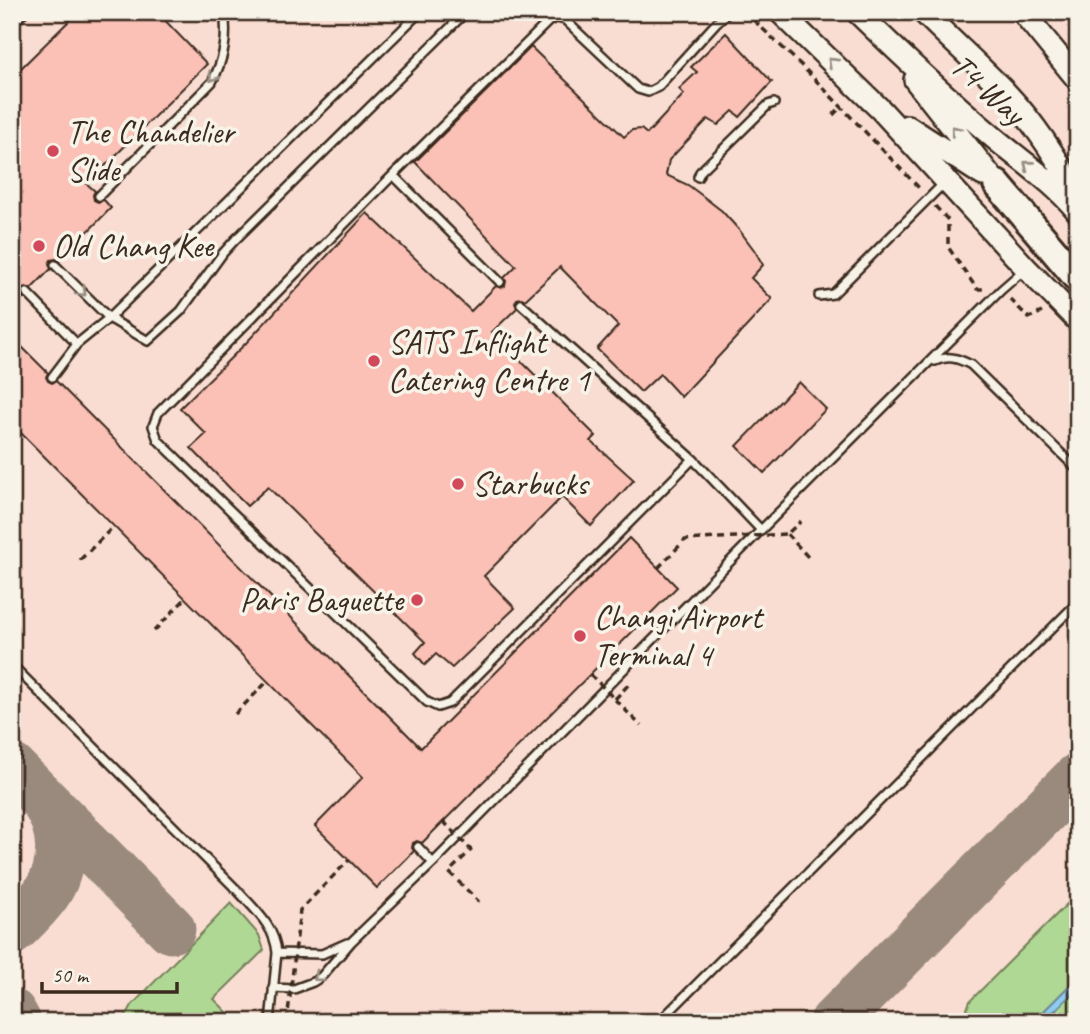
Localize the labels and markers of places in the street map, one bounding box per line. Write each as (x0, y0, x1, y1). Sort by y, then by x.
place label: The Chandelier Slide (67, 111, 237, 191)
marker: The Chandelier Slide (45, 143, 61, 159)
place label: Old Chang Kee (53, 225, 215, 267)
marker: Old Chang Kee (31, 238, 47, 254)
place label: SATS Inflight Catering Centre 1 (388, 321, 592, 401)
marker: SATS Inflight Catering Centre 1 (366, 353, 382, 369)
place label: Starbucks (472, 463, 590, 505)
marker: Starbucks (450, 476, 466, 492)
place label: Paris Baguette (240, 579, 405, 621)
marker: Paris Baguette (409, 592, 425, 608)
place label: Changi Airport Terminal 4 (594, 596, 765, 676)
marker: Changi Airport Terminal 4 (572, 628, 588, 644)

